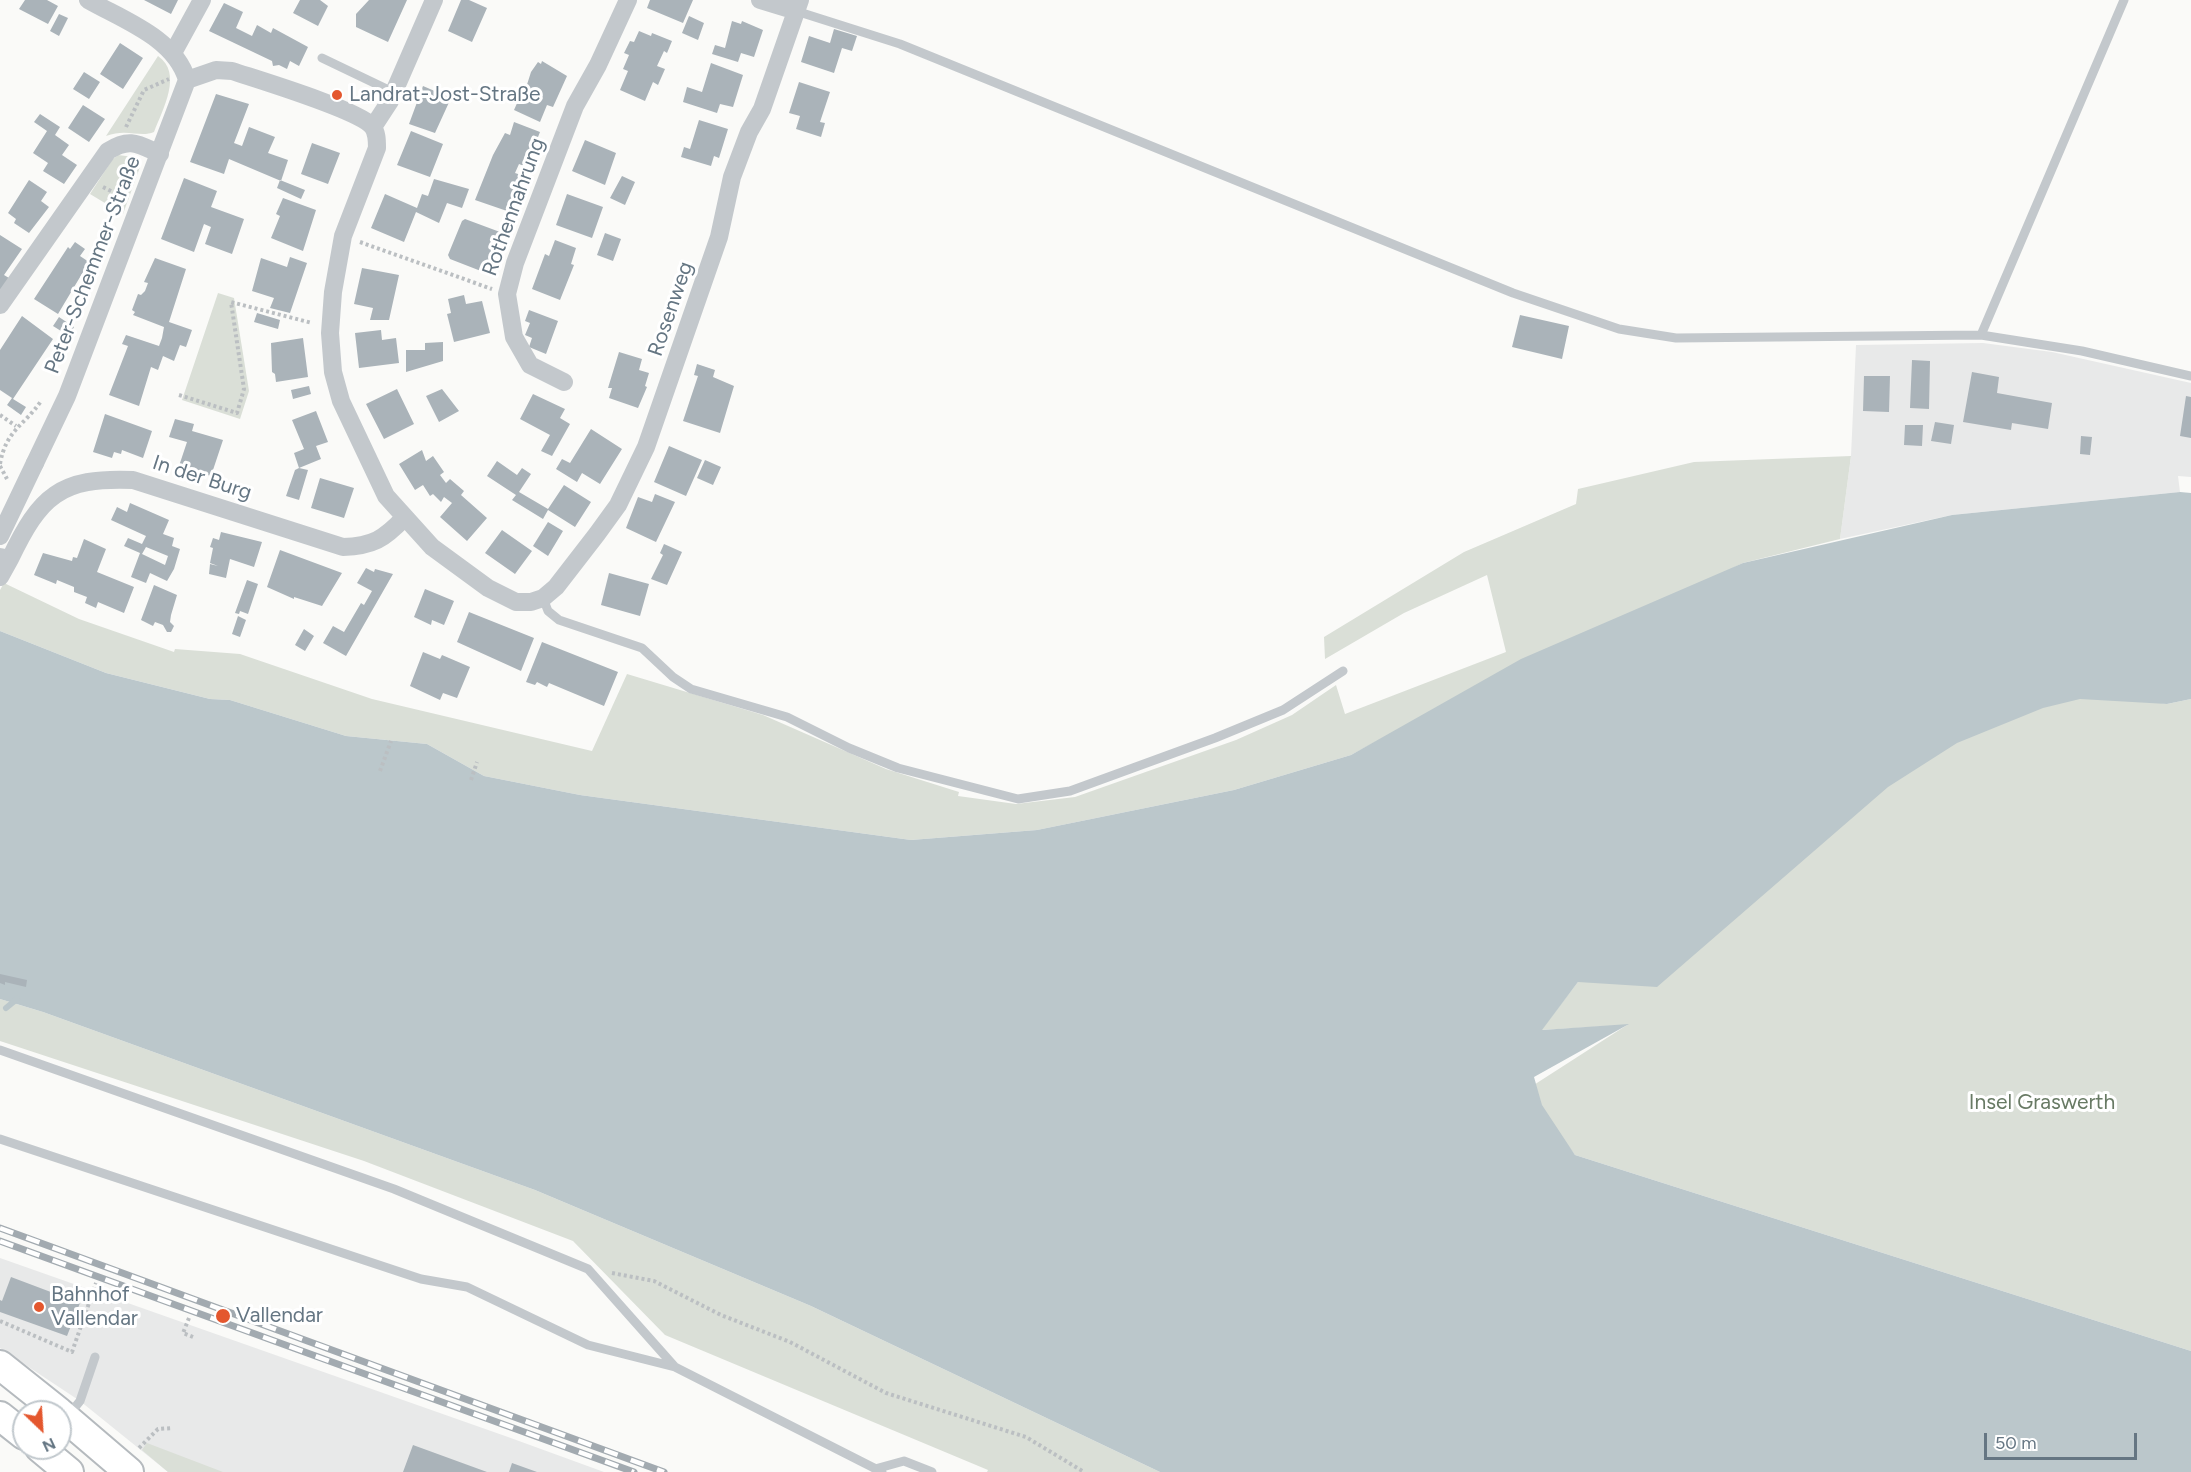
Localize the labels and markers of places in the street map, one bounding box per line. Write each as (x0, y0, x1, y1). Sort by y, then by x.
place label: Landrat-Jost-Straße (349, 82, 541, 108)
marker: Landrat-Jost-Straße (330, 88, 344, 102)
place label: Bahnhof Vallendar (51, 1282, 138, 1332)
marker: Bahnhof Vallendar (32, 1300, 46, 1314)
place label: Vallendar (236, 1303, 323, 1329)
marker: Vallendar (214, 1307, 232, 1325)

